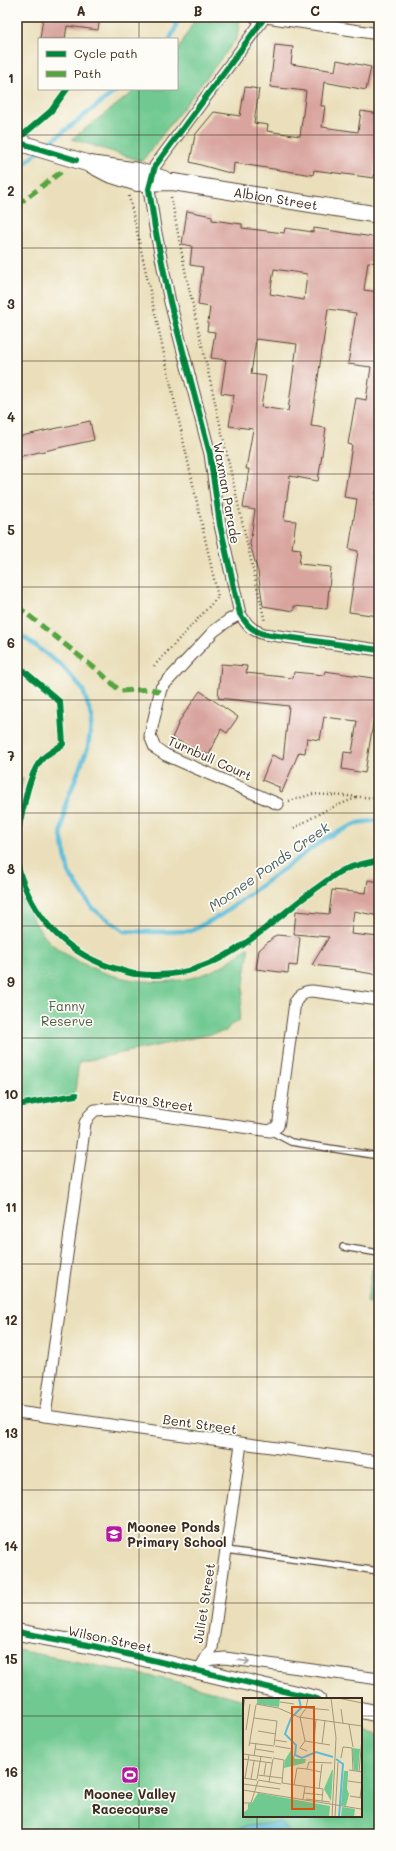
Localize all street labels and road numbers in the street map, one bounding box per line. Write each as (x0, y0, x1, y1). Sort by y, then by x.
street label: Albion Street (233, 183, 319, 213)
street label: Waxman Parade (210, 441, 245, 545)
street label: Turnbull Court (165, 731, 255, 784)
street label: Evans Street (112, 1086, 195, 1115)
street label: Bent Street (162, 1410, 238, 1437)
street label: Juliet Street (189, 1561, 218, 1644)
street label: Wilson Street (67, 1621, 154, 1656)

